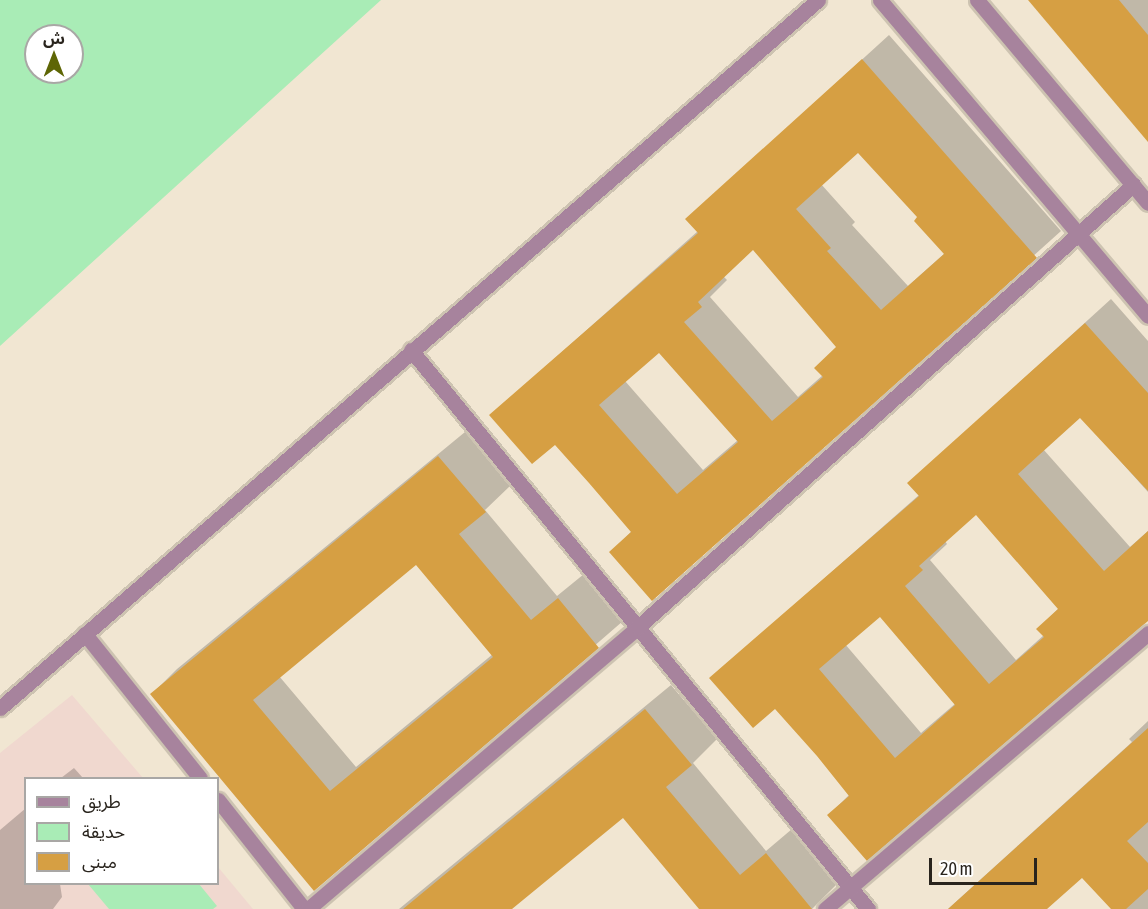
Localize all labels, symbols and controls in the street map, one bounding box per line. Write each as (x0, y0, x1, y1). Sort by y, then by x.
north arrow (24, 24, 84, 84)
text: ش (43, 29, 65, 47)
legend (24, 777, 219, 885)
text: طريق (82, 791, 121, 812)
text: حديقة (82, 821, 125, 842)
scale bar (932, 846, 1040, 884)
text: مبنى (82, 851, 117, 872)
text: 20 m (940, 858, 972, 879)

